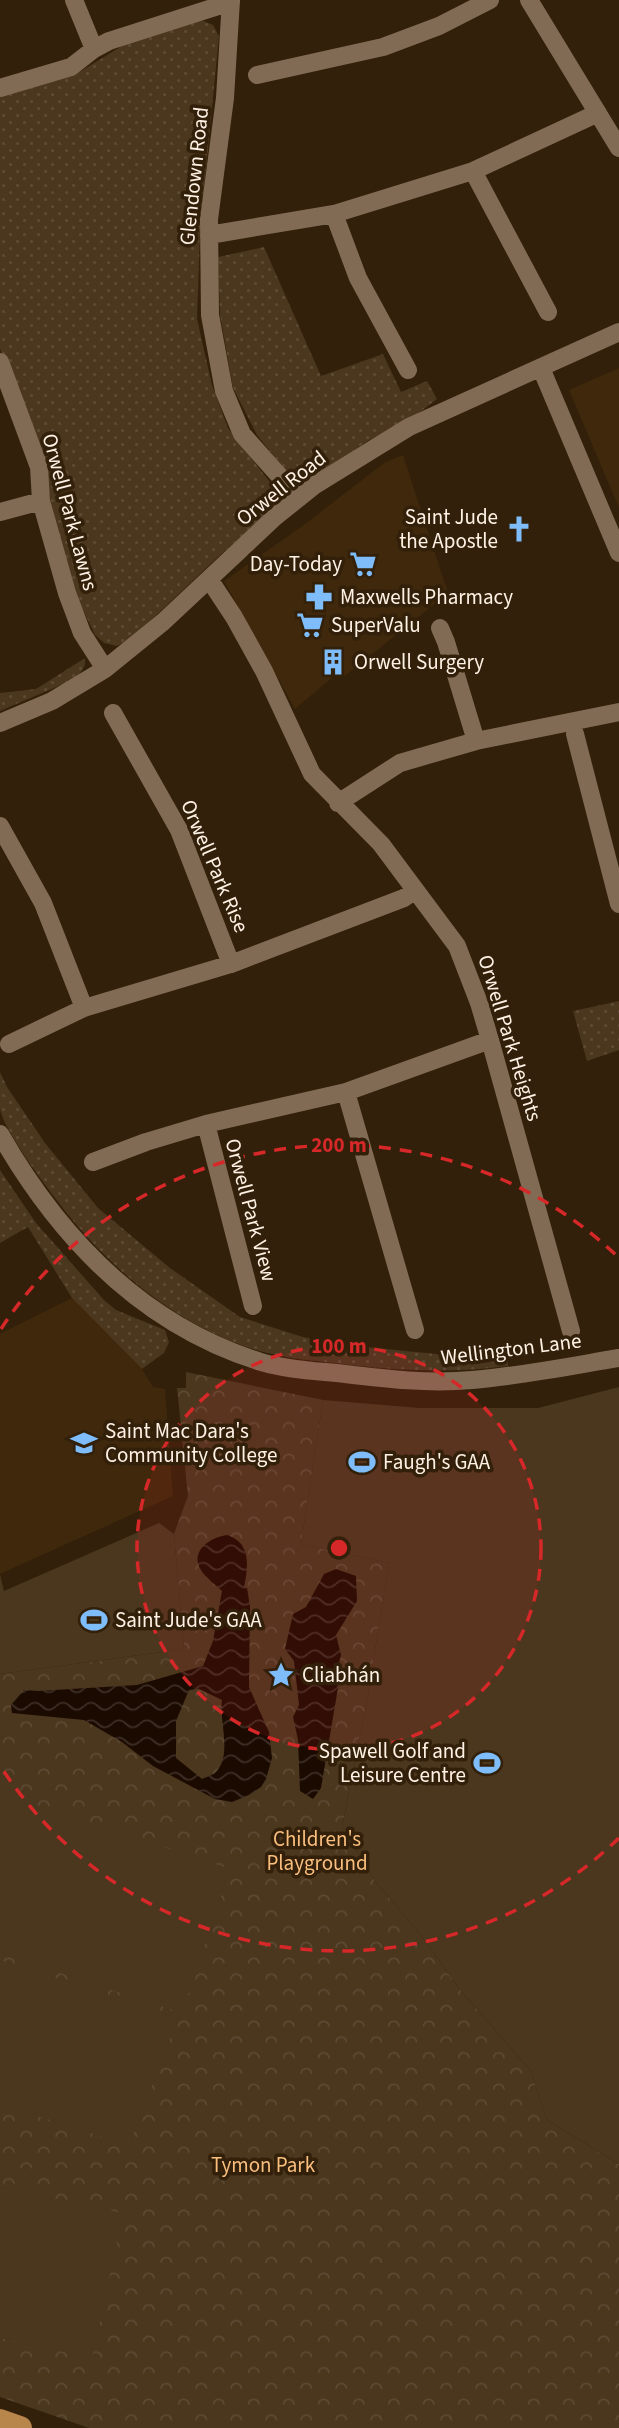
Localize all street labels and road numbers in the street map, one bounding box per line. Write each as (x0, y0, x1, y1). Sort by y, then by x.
street label: Glendown Road (172, 105, 216, 247)
street label: Orwell Park Lawns (35, 430, 105, 594)
street label: Orwell Road (230, 443, 332, 533)
street label: Orwell Park Rise (173, 795, 257, 937)
street label: Orwell Park Heights (470, 951, 550, 1125)
street label: Orwell Park View (217, 1135, 285, 1285)
street label: Wellington Lane (439, 1325, 583, 1373)

